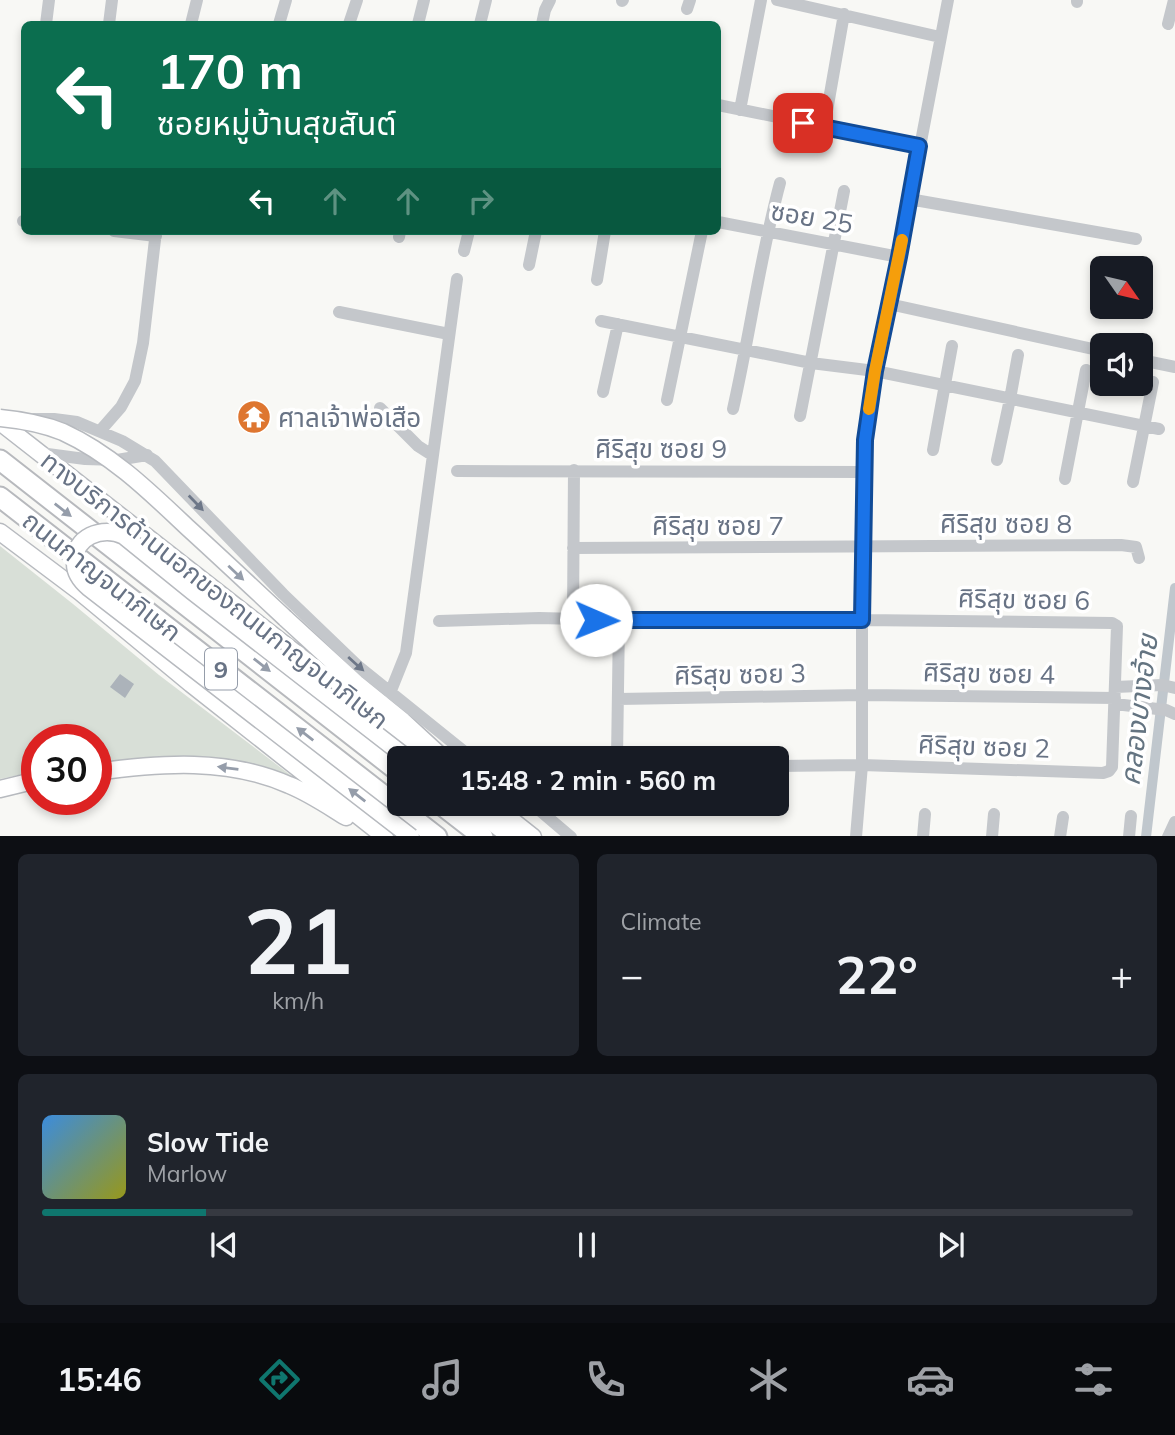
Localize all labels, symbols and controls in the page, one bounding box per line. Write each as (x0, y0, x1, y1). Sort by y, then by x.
text: 170 m (157, 40, 303, 101)
icon: left (42, 49, 133, 140)
pin (773, 93, 833, 153)
text: ซอยหมู่บ้านสุขสันต์ (157, 103, 397, 143)
icon: arrive (784, 104, 822, 142)
icon: left (243, 182, 281, 220)
icon: ahead (316, 182, 354, 220)
icon: ahead (389, 182, 427, 220)
icon: right (462, 182, 500, 220)
street label: ซอย 25 (768, 194, 856, 240)
north arrow (1090, 256, 1153, 318)
map controls (1090, 256, 1153, 396)
button: sound (1090, 333, 1153, 396)
temple icon: ศาลเจ้าพ่อเสือ (235, 398, 273, 436)
place label: ศาลเจ้าพ่อเสือ (278, 401, 421, 434)
street label: ศิริสุข ซอย 9 (595, 432, 727, 465)
street label: ทางบริการด้านนอกของถนนกาญจนาภิเษก (34, 444, 396, 736)
one-way arrow (187, 494, 203, 511)
one-way arrow (55, 502, 72, 517)
street label: ถนนกาญจนาภิเษก (16, 504, 188, 648)
street label: ศิริสุข ซอย 8 (940, 507, 1072, 540)
street label: ศิริสุข ซอย 7 (652, 509, 784, 542)
one-way arrow (227, 564, 244, 580)
street label: ศิริสุข ซอย 6 (958, 581, 1090, 617)
position arrow (559, 583, 633, 657)
water label: คลองบางอ้าย (1111, 630, 1165, 787)
road number: 9 (205, 648, 237, 690)
street label: ศิริสุข ซอย 4 (923, 655, 1055, 691)
one-way arrow (347, 656, 364, 672)
street label: ศิริสุข ซอย 3 (674, 656, 806, 692)
one-way arrow (253, 658, 271, 672)
speed limit sign: 30 (21, 724, 112, 815)
one-way arrow (297, 727, 315, 742)
street label: ศิริสุข ซอย 2 (917, 727, 1051, 765)
one-way arrow (217, 762, 239, 773)
text: 15:48 · 2 min · 560 m (460, 764, 716, 797)
one-way arrow (348, 787, 366, 802)
text: 21 (244, 883, 353, 997)
text: Climate (621, 907, 702, 936)
text: 22° (836, 942, 918, 1007)
text: − (621, 951, 643, 999)
text: + (1110, 951, 1133, 999)
text: km/h (272, 986, 324, 1015)
text: Slow Tide (147, 1126, 269, 1159)
text: Marlow (147, 1159, 227, 1188)
icon: previous (205, 1226, 243, 1264)
icon: pause (568, 1226, 606, 1264)
icon: next (932, 1226, 970, 1264)
icon: directions (255, 1355, 304, 1404)
icon: music (418, 1355, 467, 1404)
icon: phone (581, 1355, 630, 1404)
icon: climate (744, 1355, 793, 1404)
icon: car (906, 1355, 955, 1404)
icon: filters (1069, 1355, 1118, 1404)
text: 15:46 (57, 1359, 142, 1399)

